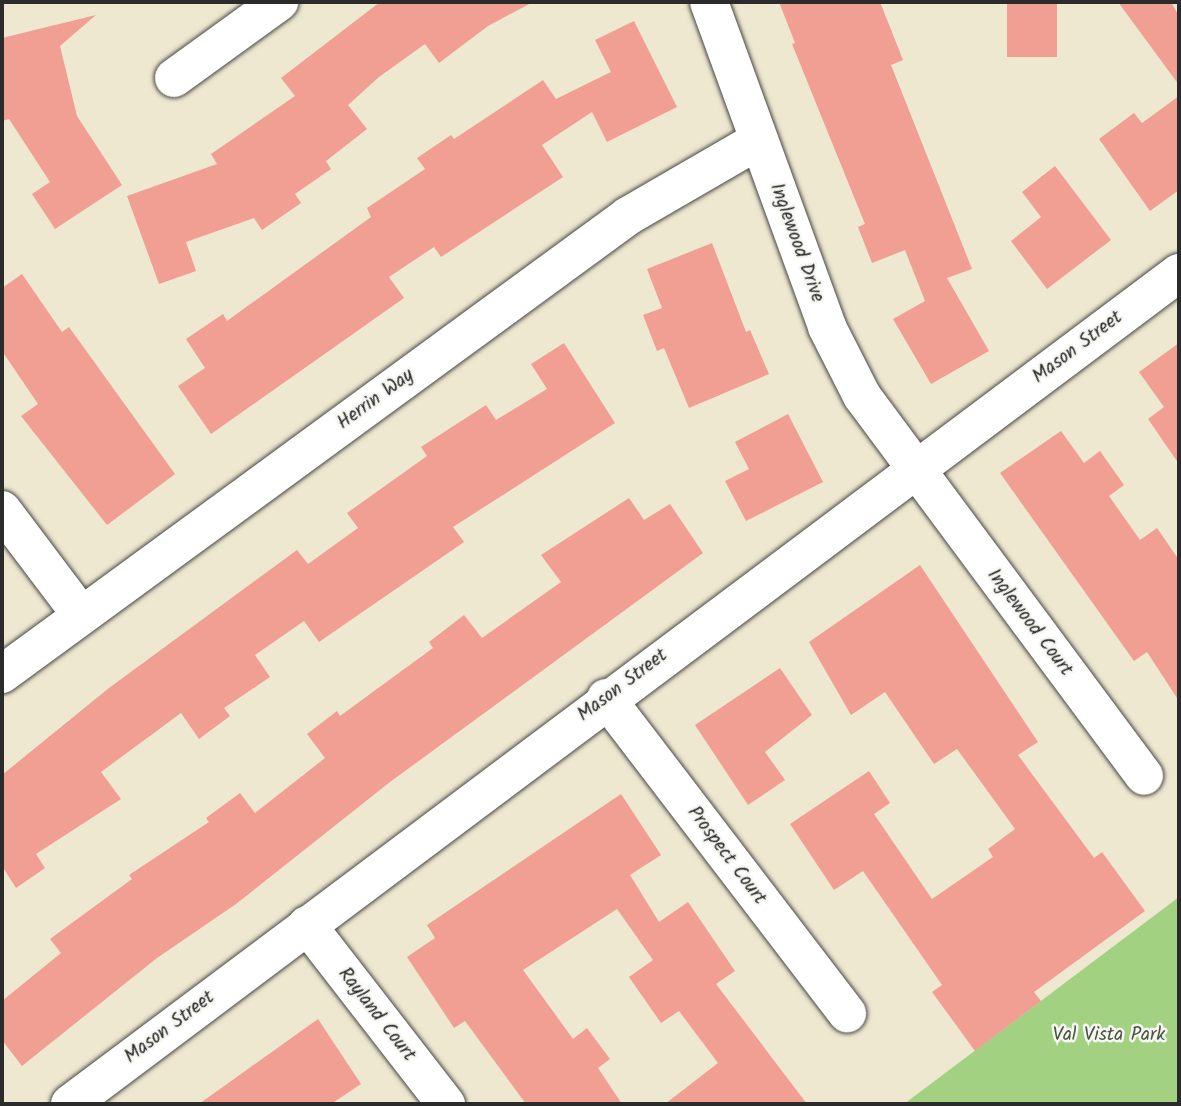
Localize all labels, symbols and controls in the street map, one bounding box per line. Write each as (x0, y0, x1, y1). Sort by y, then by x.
street label: Inglewood Drive (764, 180, 828, 306)
street label: Mason Street (1029, 307, 1127, 389)
street label: Herrin Way (333, 365, 419, 435)
street label: Inglewood Court (981, 565, 1077, 681)
street label: Mason Street (574, 645, 672, 727)
street label: Prospect Court (682, 802, 770, 910)
street label: Rayland Court (332, 964, 420, 1066)
street label: Mason Street (121, 987, 219, 1069)
park label: Val Vista Park (1053, 1025, 1165, 1047)

